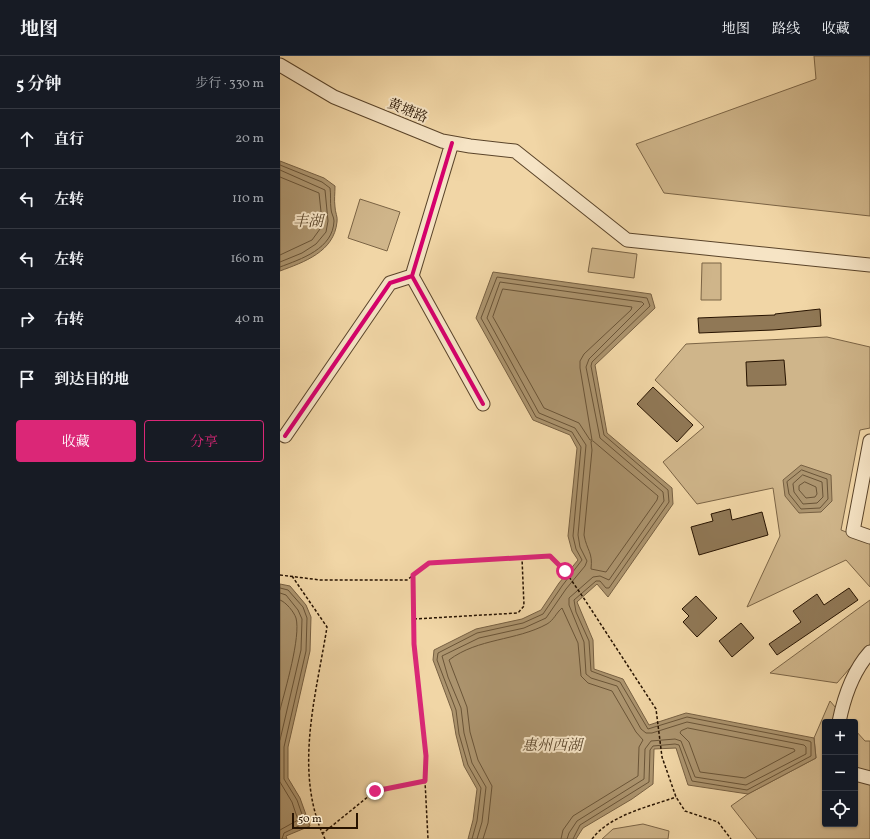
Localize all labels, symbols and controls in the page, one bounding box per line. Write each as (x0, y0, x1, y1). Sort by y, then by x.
text: 地图 (20, 17, 58, 43)
text: 地图 (722, 20, 750, 39)
text: 路线 (772, 20, 800, 39)
text: 收藏 (822, 20, 850, 39)
text: 5 分钟 (16, 73, 62, 96)
text: 步行 · 330 m (195, 75, 264, 93)
street label: 黄塘路 (384, 95, 430, 128)
icon: ahead (16, 128, 38, 150)
text: 直行 (54, 130, 84, 151)
text: 20 m (235, 130, 264, 148)
icon: left (16, 188, 38, 210)
text: 左转 (54, 190, 84, 211)
text: 110 m (232, 190, 264, 208)
water label: 丰湖 (293, 212, 326, 233)
icon: left (16, 248, 38, 270)
text: 左转 (54, 250, 84, 271)
text: 160 m (230, 250, 264, 268)
icon: right (16, 308, 38, 330)
text: 右转 (54, 310, 84, 331)
text: 40 m (235, 310, 264, 328)
icon: arrive (16, 368, 38, 390)
text: 到达目的地 (54, 370, 129, 391)
button: 收藏 (16, 420, 136, 462)
button: 分享 (144, 420, 264, 462)
route start (556, 562, 574, 580)
map controls (822, 719, 858, 827)
button: + (822, 719, 858, 755)
water label: 惠州西湖 (522, 736, 585, 757)
button: − (822, 755, 858, 791)
route end (366, 782, 384, 800)
button: locate (822, 791, 858, 827)
scale bar (292, 811, 358, 830)
text: 50 m (298, 812, 322, 827)

